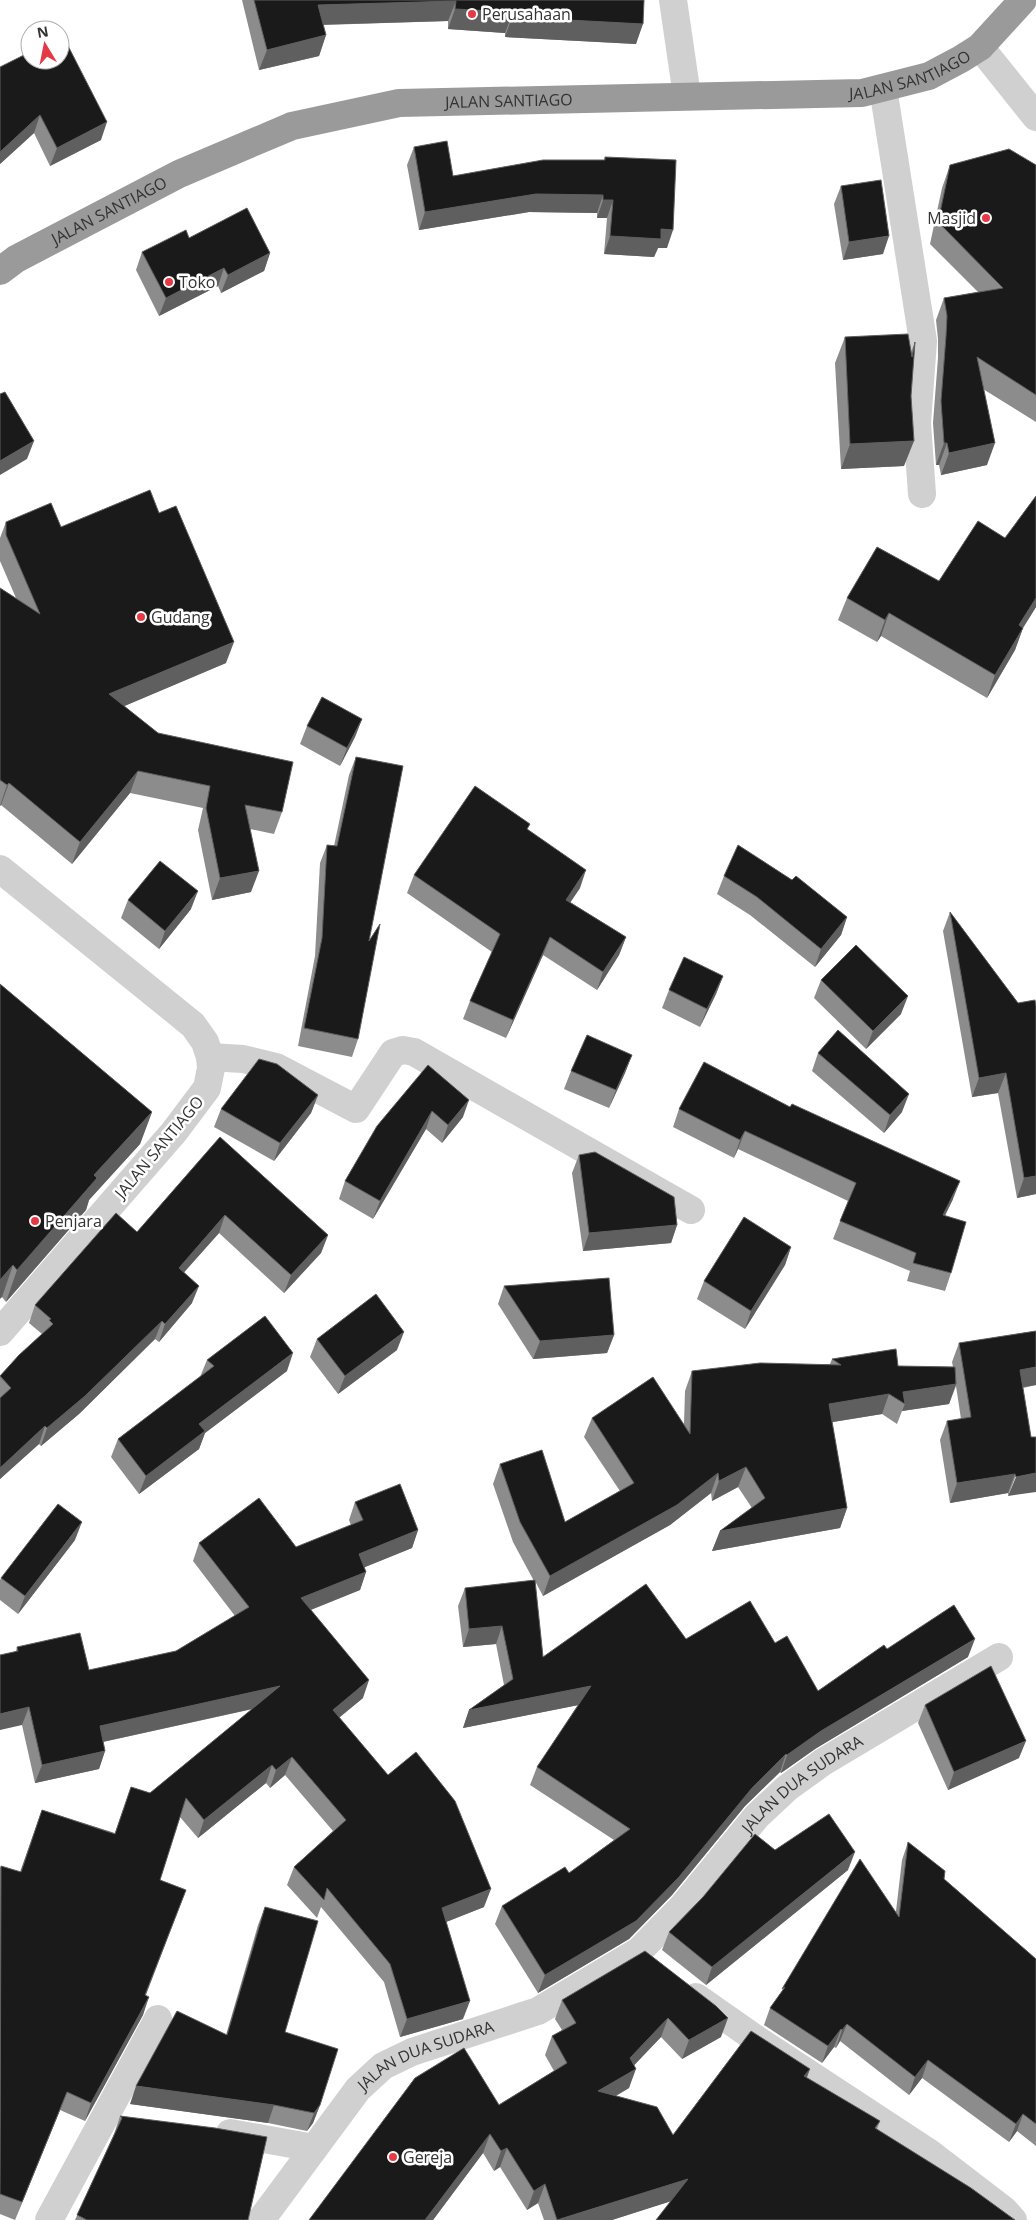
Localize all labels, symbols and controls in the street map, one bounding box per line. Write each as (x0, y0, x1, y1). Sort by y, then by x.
place label: Perusahaan (482, 3, 571, 25)
marker: Perusahaan (466, 8, 478, 20)
north arrow (20, 20, 70, 70)
text: N (35, 21, 50, 42)
street label: JALAN SANTIAGO (847, 45, 975, 104)
street label: JALAN SANTIAGO (443, 88, 573, 113)
street label: JALAN SANTIAGO (46, 171, 171, 251)
place label: Masjid (927, 207, 976, 229)
marker: Masjid (980, 212, 992, 224)
place label: Toko (179, 271, 215, 293)
marker: Toko (163, 276, 175, 288)
place label: Gudang (151, 606, 210, 628)
marker: Gudang (135, 611, 147, 623)
street label: JALAN SANTIAGO (108, 1091, 208, 1204)
place label: Penjara (45, 1210, 102, 1232)
marker: Penjara (29, 1215, 41, 1227)
street label: JALAN DUA SUDARA (735, 1729, 867, 1839)
street label: JALAN DUA SUDARA (351, 2015, 497, 2097)
place label: Gereja (403, 2146, 452, 2168)
marker: Gereja (387, 2151, 399, 2163)

